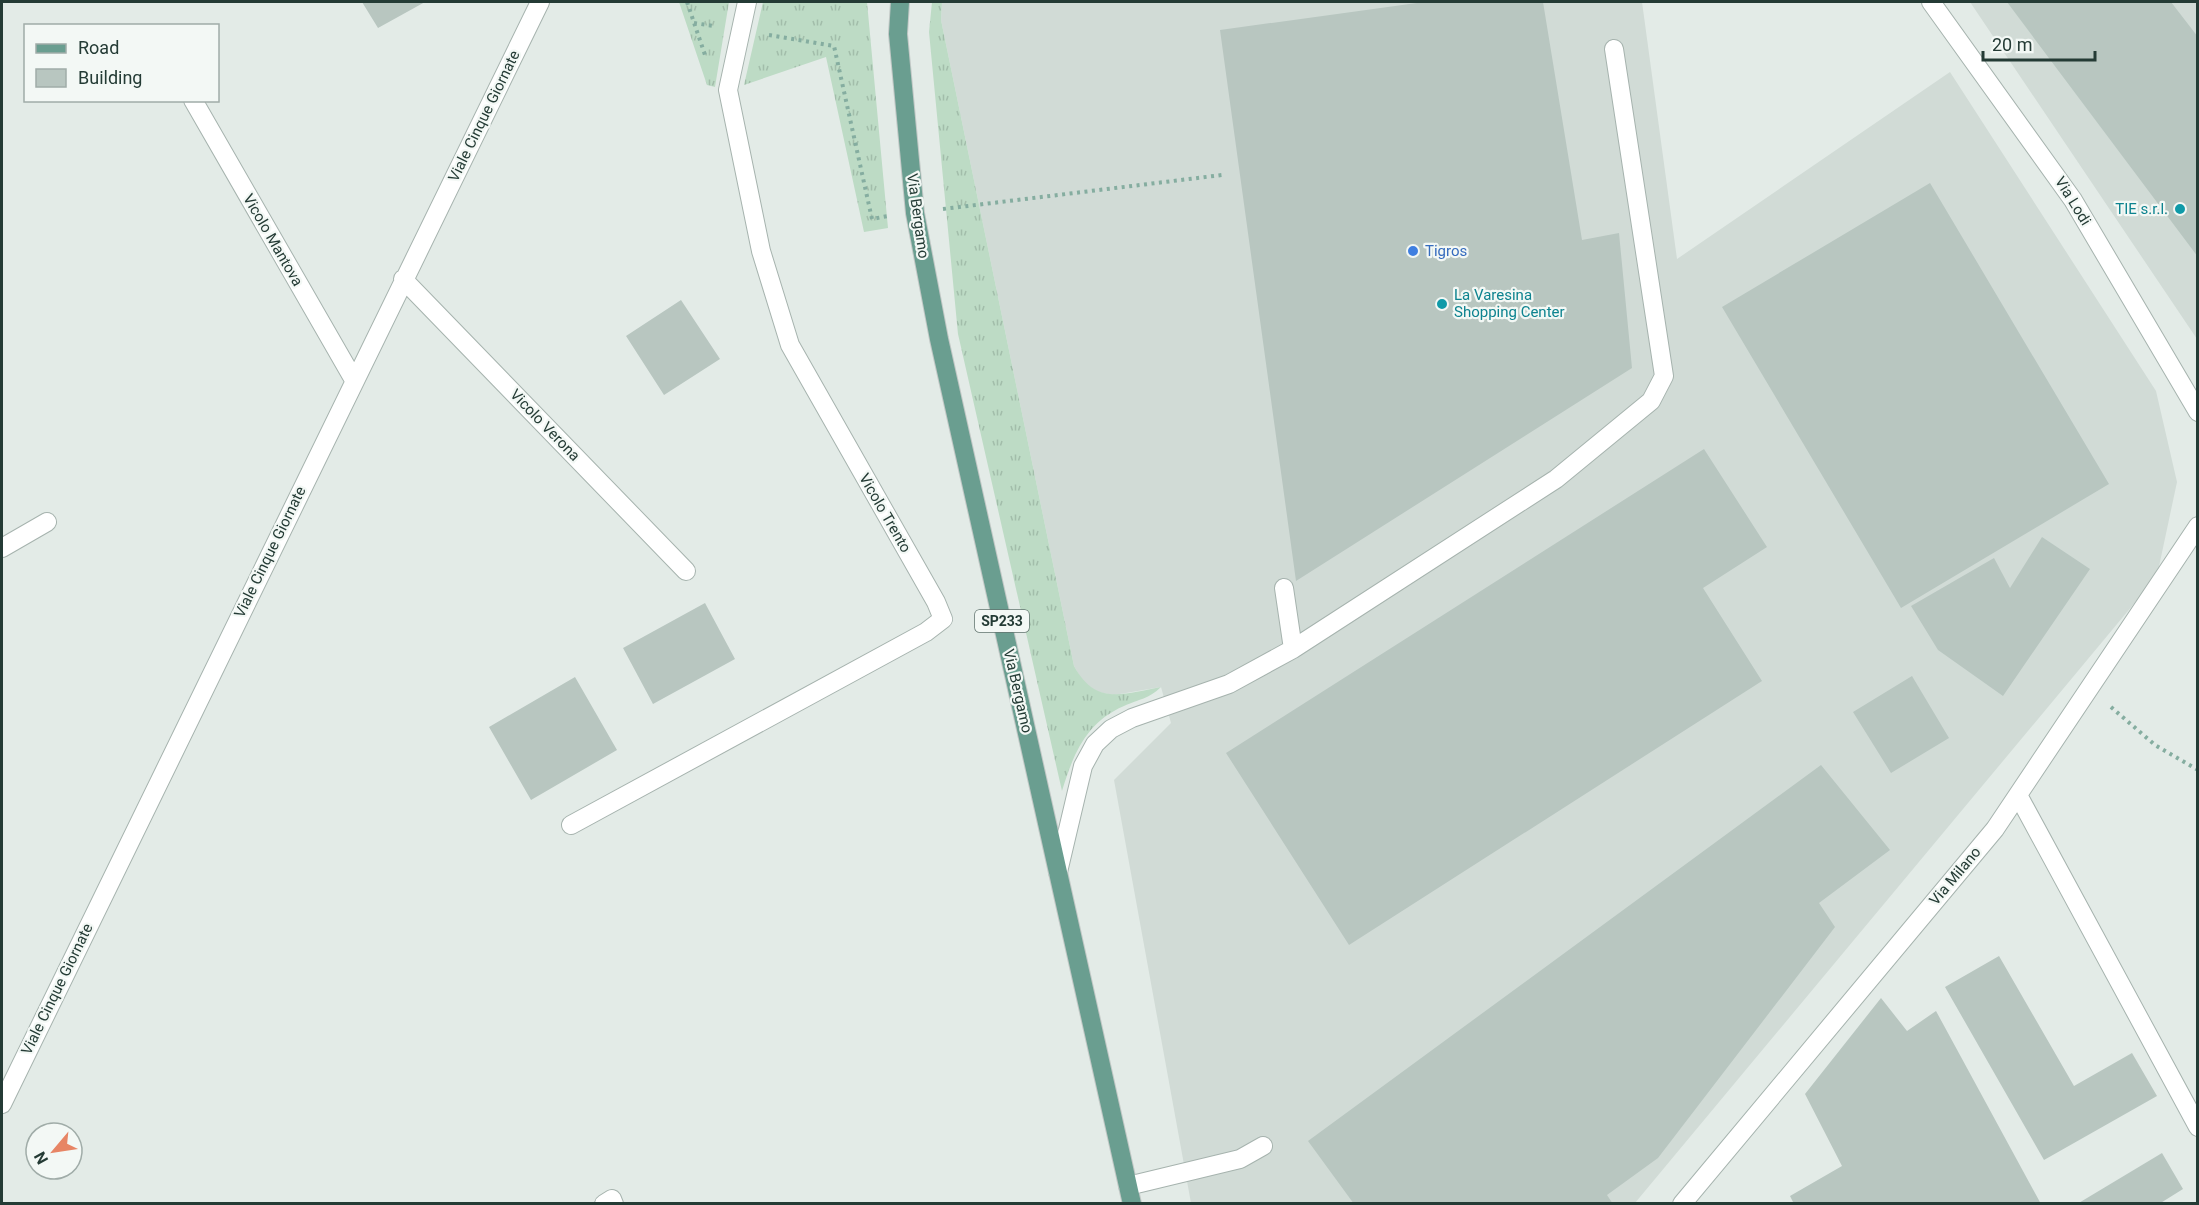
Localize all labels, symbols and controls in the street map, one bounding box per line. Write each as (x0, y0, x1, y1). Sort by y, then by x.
legend (24, 24, 219, 102)
scale bar (1983, 24, 2096, 62)
text: 20 m (1992, 34, 2032, 55)
text: Road (78, 37, 119, 58)
street label: Viale Cinque Giornate (444, 47, 524, 185)
text: Building (78, 67, 142, 88)
street label: Via Bergamo (903, 172, 933, 260)
street label: Via Lodi (2051, 173, 2095, 229)
street label: Vicolo Mantova (239, 191, 307, 289)
place label: TIE s.r.l. (2115, 200, 2168, 218)
marker: TIE s.r.l. (2173, 202, 2187, 216)
place label: Tigros (1425, 242, 1467, 260)
marker: Tigros (1406, 244, 1420, 258)
place label: La Varesina Shopping Center (1454, 286, 1565, 321)
marker: La Varesina Shopping Center (1435, 297, 1449, 311)
street label: Vicolo Verona (506, 385, 584, 465)
street label: Vicolo Trento (855, 470, 915, 556)
street label: Viale Cinque Giornate (230, 483, 310, 621)
road number: SP233 (975, 610, 1029, 632)
street label: Via Bergamo (1000, 647, 1036, 735)
street label: Via Milano (1925, 843, 1985, 909)
street label: Viale Cinque Giornate (17, 920, 97, 1058)
north arrow (24, 1121, 84, 1181)
text: N (30, 1148, 52, 1168)

